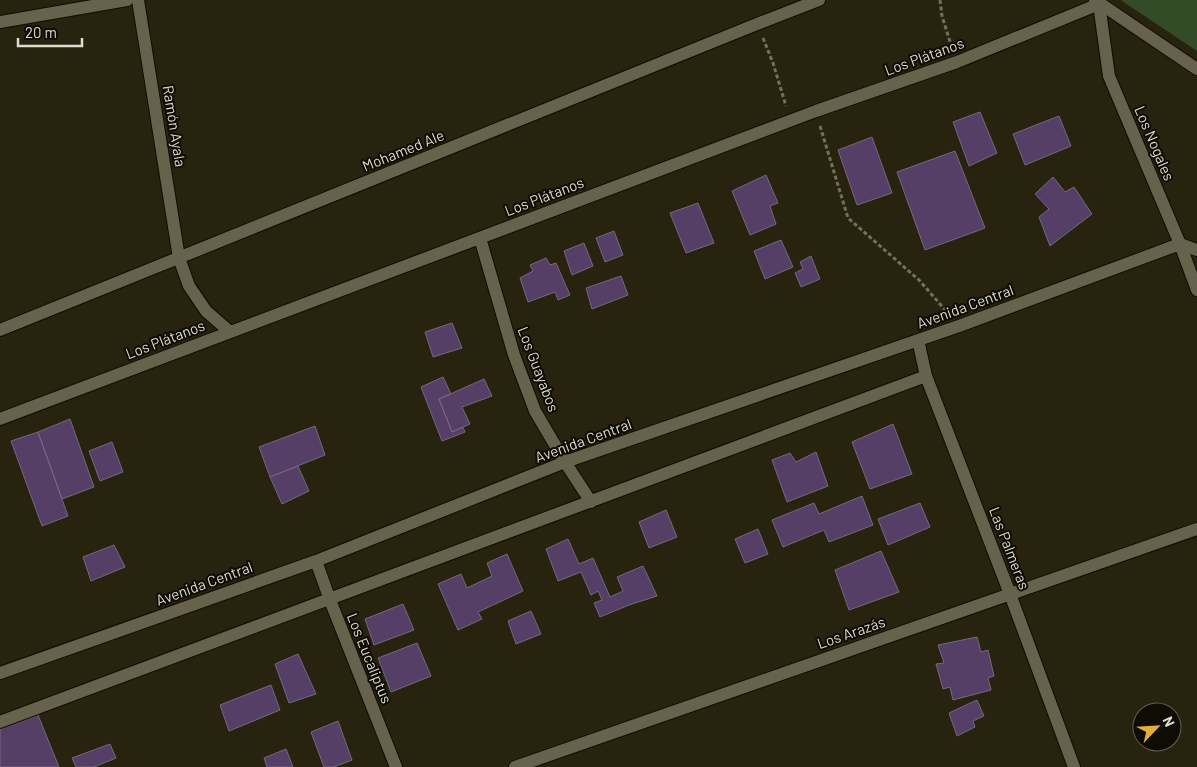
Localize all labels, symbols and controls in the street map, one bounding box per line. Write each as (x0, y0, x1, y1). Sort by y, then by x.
scale bar (18, 15, 81, 47)
text: 20 m (25, 23, 57, 41)
street label: Los Plátanos (882, 33, 966, 79)
street label: Ramón Ayala (160, 84, 190, 168)
street label: Los Nogales (1131, 103, 1179, 183)
street label: Mohamed Ale (359, 125, 447, 175)
street label: Los Plátanos (502, 173, 586, 219)
street label: Avenida Central (914, 280, 1016, 332)
street label: Los Plátanos (123, 316, 207, 362)
street label: Los Guayabos (515, 324, 563, 414)
street label: Avenida Central (532, 414, 634, 466)
street label: Las Palmeras (986, 504, 1034, 592)
street label: Avenida Central (153, 557, 255, 609)
street label: Los Eucaliptus (344, 610, 396, 706)
street label: Los Arazás (815, 612, 887, 652)
north arrow (1132, 702, 1182, 752)
text: N (1160, 713, 1179, 729)

